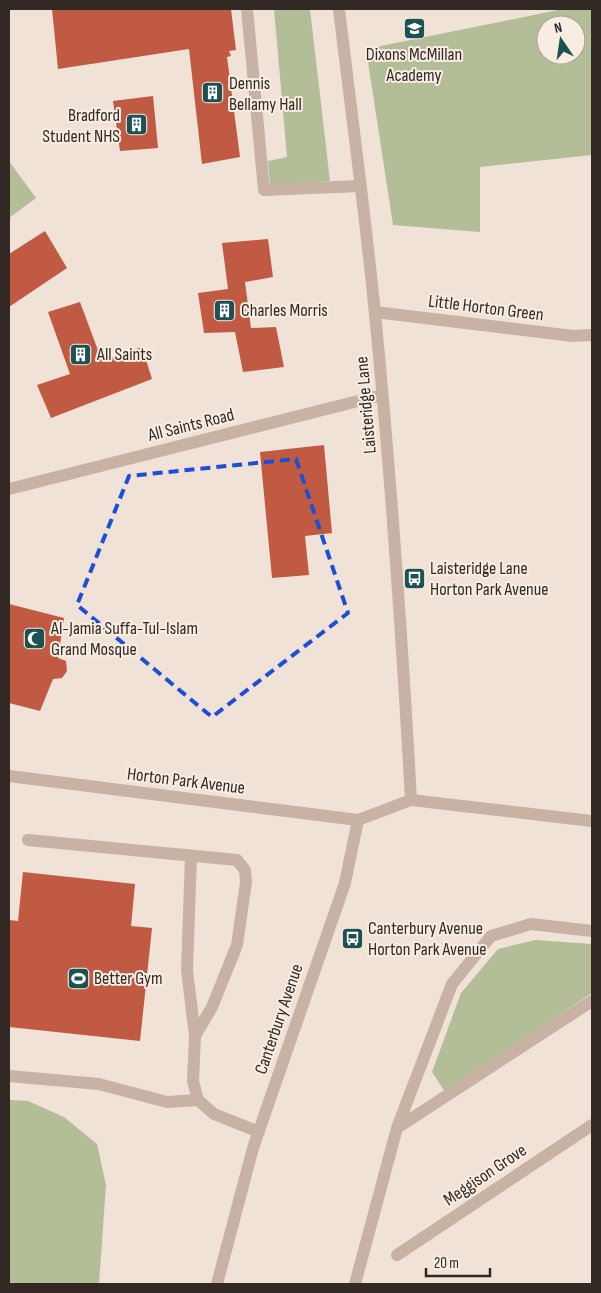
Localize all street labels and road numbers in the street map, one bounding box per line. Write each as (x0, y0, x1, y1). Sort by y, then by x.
street label: Little Horton Green (427, 291, 545, 325)
street label: Laisteridge Lane (351, 355, 381, 455)
street label: All Saints Road (145, 404, 236, 446)
street label: Horton Park Avenue (126, 763, 246, 799)
street label: Canterbury Avenue (250, 961, 308, 1077)
street label: Meggison Grove (440, 1140, 530, 1210)

